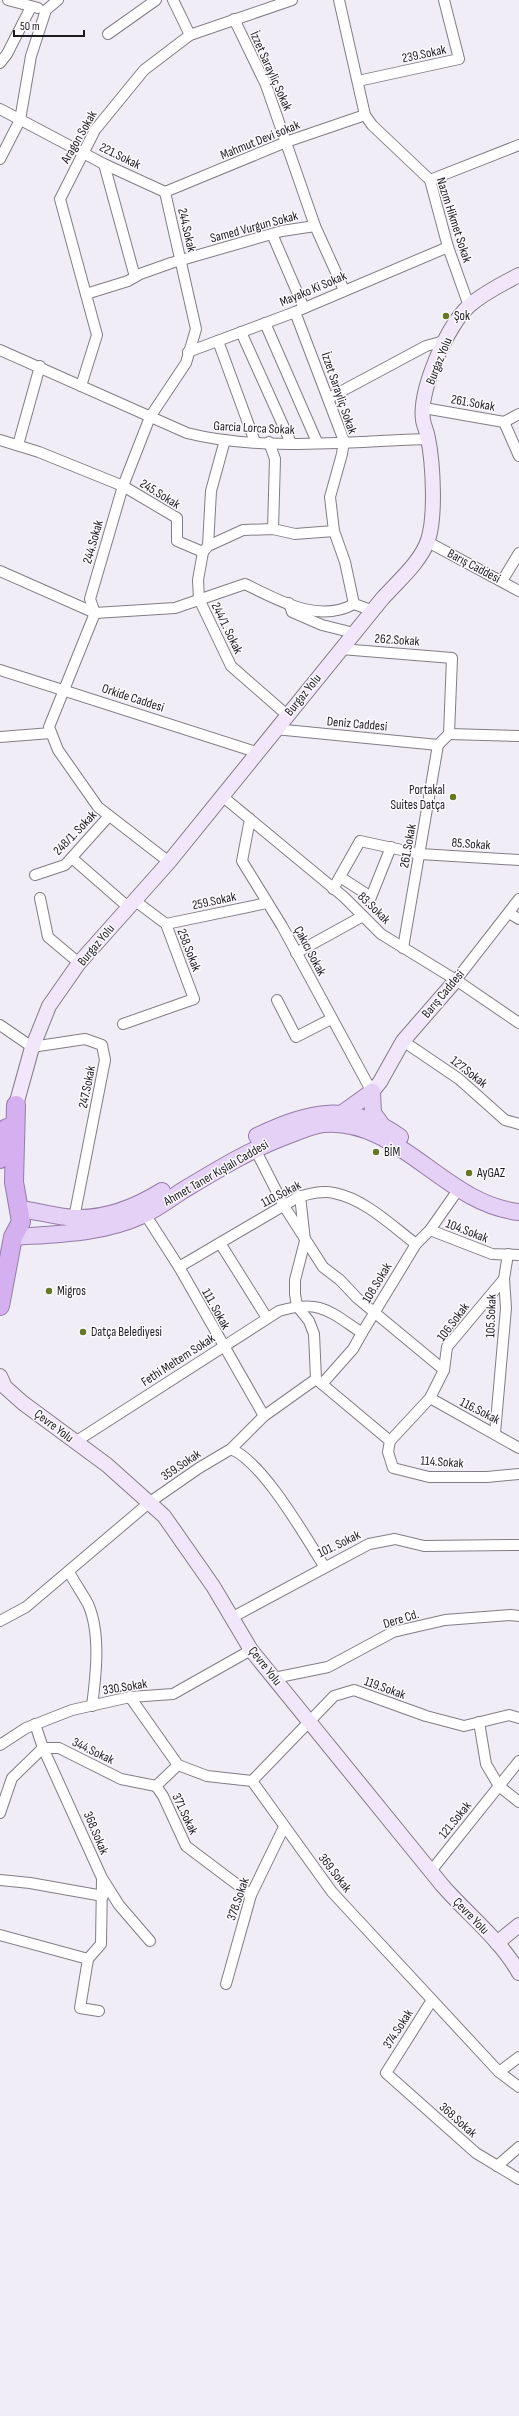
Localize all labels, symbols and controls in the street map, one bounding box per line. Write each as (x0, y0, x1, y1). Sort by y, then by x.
scale bar (14, 12, 84, 38)
text: 50 m (20, 19, 40, 34)
street label: İzzet Sarayliç Sokak (246, 28, 297, 113)
street label: 239.Sokak (401, 42, 448, 66)
street label: Aragon Sokak (57, 108, 101, 167)
street label: Mahmut Devi sokak (218, 117, 302, 163)
street label: 221.Sokak (97, 139, 143, 173)
street label: Nazım Hikmet Sokak (433, 175, 475, 265)
street label: 244.Sokak (174, 206, 200, 254)
street label: Samed Vurgun Sokak (208, 208, 300, 246)
street label: Mayako Ki Sokak (277, 268, 349, 310)
place label: Şok (454, 308, 470, 324)
marker: Şok (441, 311, 451, 321)
street label: Burgaz Yolu (422, 335, 456, 387)
street label: İzzet Sarayliç Sokak (318, 350, 361, 436)
street label: 261.Sokak (450, 391, 496, 415)
street label: Garcia Lorca Sokak (213, 418, 295, 438)
street label: 245.Sokak (137, 475, 183, 513)
street label: 244.Sokak (79, 518, 107, 566)
street label: Barış Caddesi (445, 545, 503, 587)
street label: 244/1. Sokak (208, 600, 246, 656)
street label: 262.Sokak (374, 630, 420, 650)
street label: Burgaz Yolu (281, 671, 325, 719)
street label: Orkide Caddesi (100, 680, 166, 716)
street label: Deniz Caddesi (326, 713, 388, 735)
place label: Portakal Suites Datça (391, 782, 445, 813)
marker: Portakal Suites Datça (448, 792, 458, 802)
street label: 248/1. Sokak (50, 807, 100, 859)
street label: 261.Sokak (396, 823, 420, 869)
street label: 85.Sokak (451, 835, 491, 853)
street label: 259.Sokak (191, 889, 237, 913)
street label: 83.Sokak (354, 889, 394, 927)
street label: Burgaz Yolu (74, 921, 118, 969)
street label: Çakıcı Sokak (290, 923, 330, 979)
street label: 258.Sokak (174, 926, 204, 974)
street label: Barış Caddesi (418, 967, 468, 1021)
street label: 127.Sokak (447, 1053, 491, 1091)
street label: 247.Sokak (75, 1064, 99, 1110)
street label: Ahmet Taner Kışlalı Caddesi (160, 1136, 271, 1210)
place label: BİM (384, 1143, 400, 1160)
marker: BİM (371, 1147, 381, 1157)
place label: AyGAZ (476, 1165, 506, 1181)
marker: AyGAZ (464, 1168, 474, 1178)
street label: 110.Sokak (258, 1177, 304, 1211)
street label: 104.Sokak (444, 1216, 490, 1246)
street label: 108.Sokak (359, 1260, 395, 1306)
place label: Migros (57, 1283, 86, 1299)
marker: Migros (44, 1286, 54, 1296)
street label: 111. Sokak (198, 1286, 234, 1332)
street label: 105.Sokak (482, 1294, 500, 1338)
street label: 106.Sokak (433, 1300, 473, 1344)
place label: Datça Belediyesi (91, 1324, 162, 1340)
marker: Datça Belediyesi (78, 1327, 88, 1337)
street label: Fethi Meltem Sokak (138, 1330, 218, 1390)
street label: 116.Sokak (457, 1394, 503, 1428)
street label: Çevre Yolu (31, 1406, 77, 1446)
street label: 359.Sokak (158, 1446, 204, 1484)
street label: 114.Sokak (420, 1453, 464, 1471)
street label: 101. Sokak (315, 1527, 363, 1561)
street label: Dere Cd. (381, 1606, 421, 1632)
street label: Çevre Yolu (245, 1643, 285, 1689)
street label: 119.Sokak (362, 1673, 408, 1703)
street label: 330.Sokak (102, 1676, 148, 1698)
street label: 344.Sokak (69, 1734, 117, 1768)
street label: 371.Sokak (168, 1791, 202, 1837)
street label: 121.Sokak (435, 1798, 475, 1842)
street label: 368.Sokak (80, 1809, 112, 1857)
street label: 369.Sokak (315, 1850, 355, 1896)
street label: 378.Sokak (223, 1875, 253, 1923)
street label: Çevre Yolu (450, 1894, 492, 1938)
street label: 374.Sokak (379, 2006, 417, 2052)
street label: 368.Sokak (436, 2099, 480, 2141)

